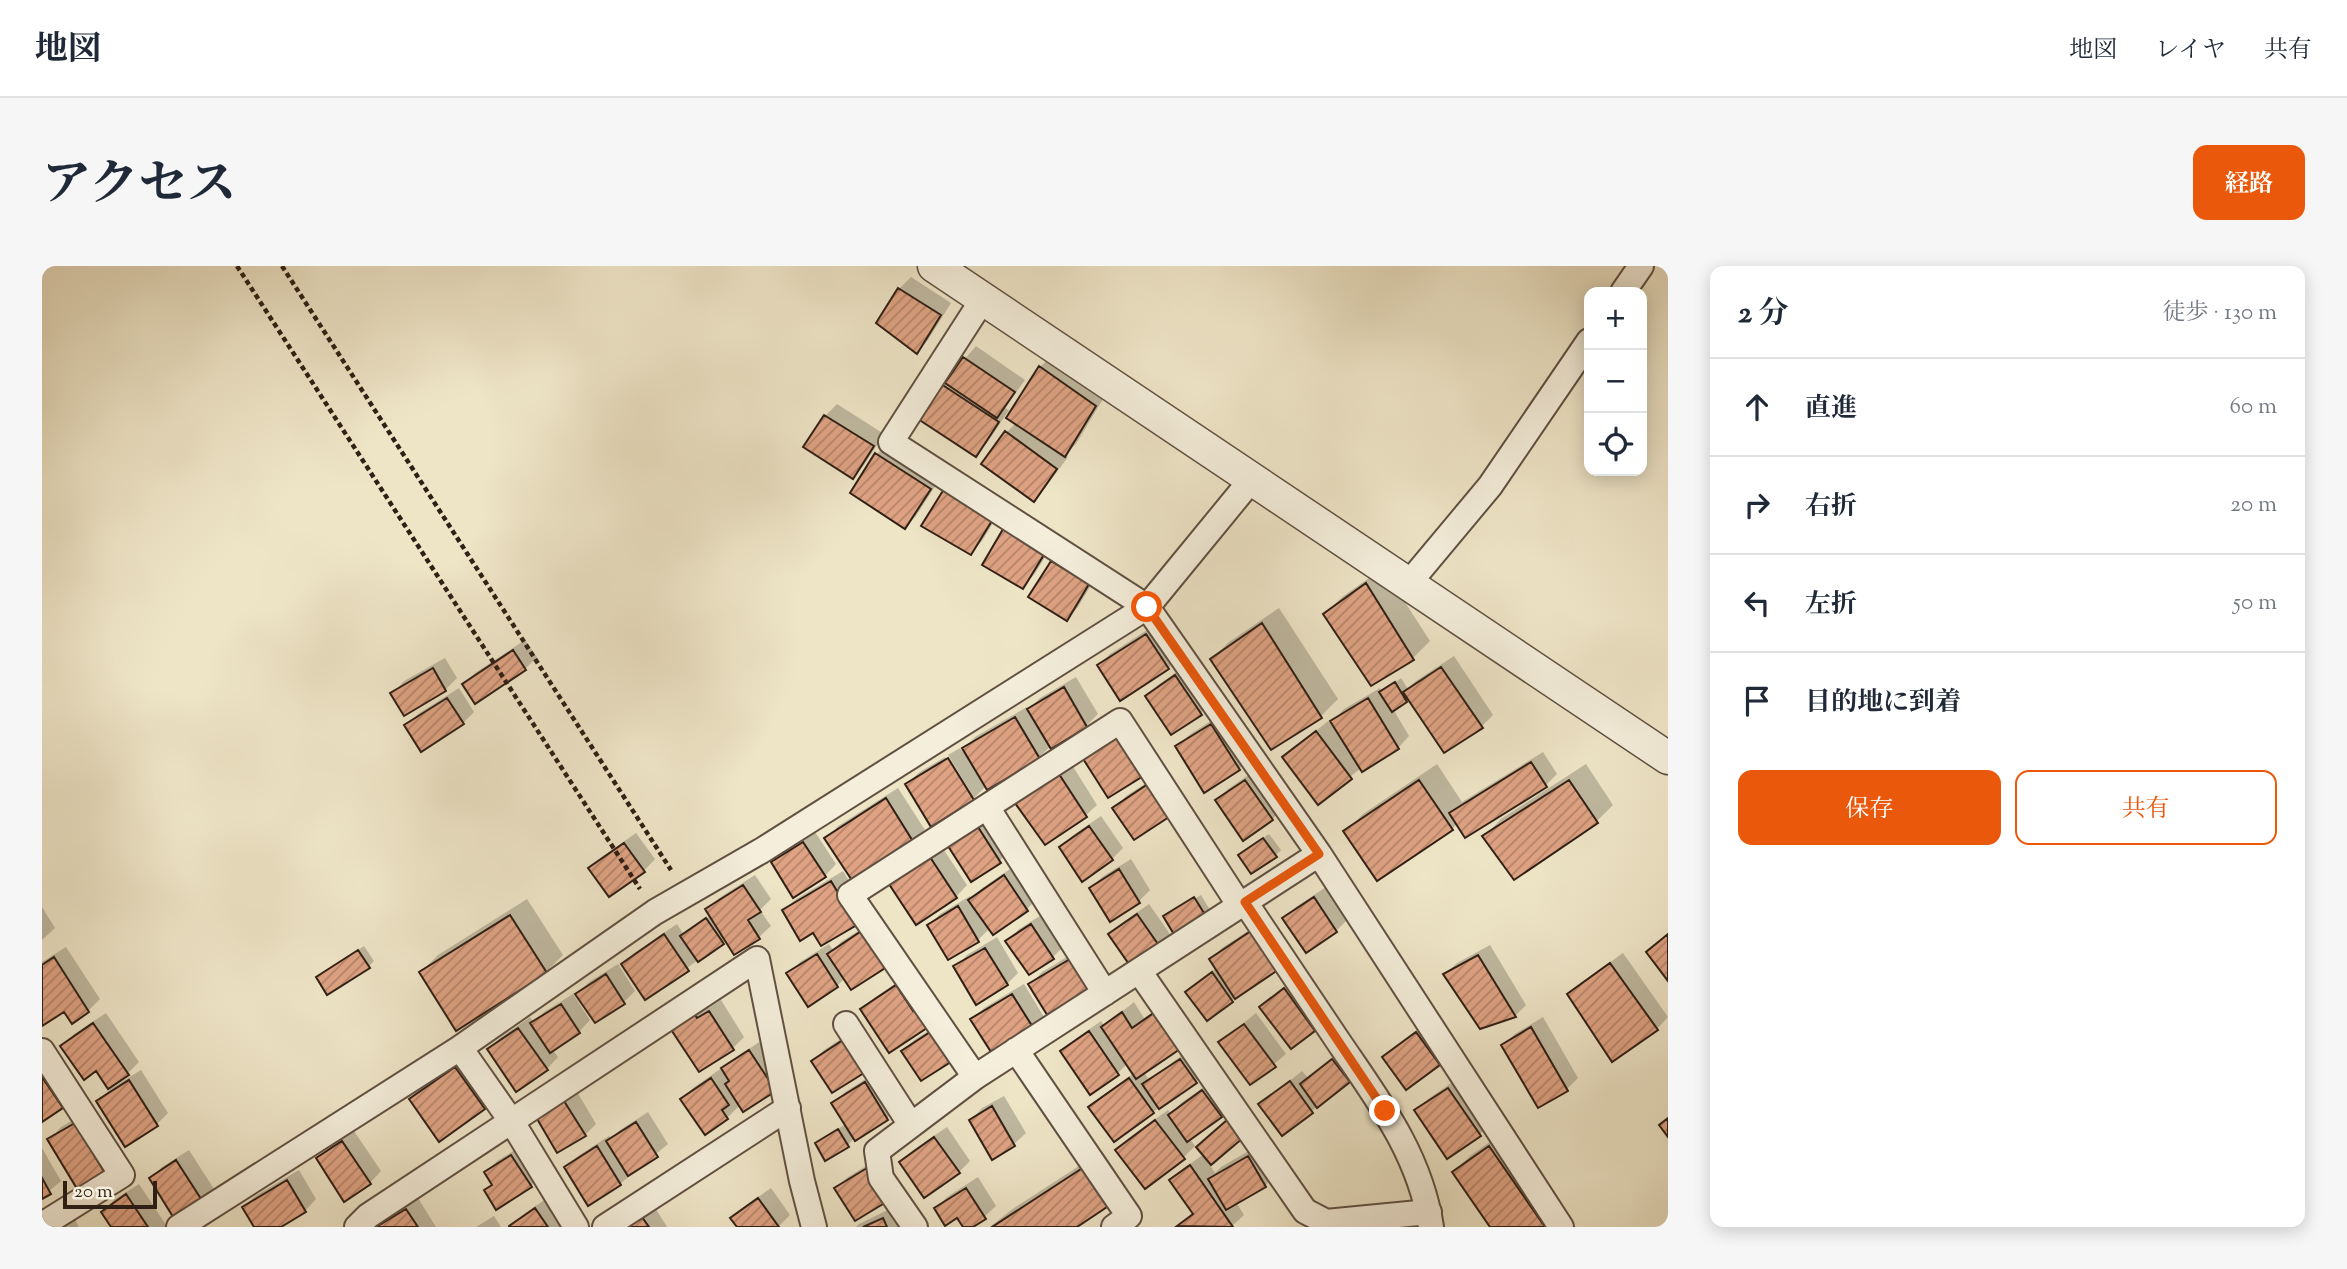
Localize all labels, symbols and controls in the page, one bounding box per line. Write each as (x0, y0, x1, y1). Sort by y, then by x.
text: 地図 (35, 27, 101, 75)
text: 地図 (2069, 34, 2117, 68)
text: レイヤ (2155, 34, 2226, 68)
text: 共有 (2264, 34, 2312, 68)
button: 経路 (2193, 145, 2305, 220)
text: アクセス (42, 152, 237, 222)
map controls (1584, 287, 1647, 476)
button: + (1584, 287, 1647, 350)
text: 2 分 (1738, 293, 1788, 336)
text: 徒歩 · 130 m (2162, 297, 2277, 330)
button: − (1584, 350, 1647, 413)
icon: ahead (1738, 388, 1776, 426)
text: 直進 (1805, 391, 1857, 428)
text: 60 m (2229, 391, 2277, 424)
button: locate (1584, 413, 1647, 476)
icon: right (1738, 486, 1776, 524)
text: 右折 (1805, 489, 1857, 526)
text: 20 m (2230, 489, 2277, 522)
icon: left (1738, 584, 1776, 622)
text: 左折 (1805, 587, 1857, 624)
text: 50 m (2233, 587, 2277, 620)
route start (1131, 591, 1162, 622)
icon: arrive (1738, 682, 1776, 720)
text: 目的地に到着 (1805, 685, 1961, 722)
button: 保存 (1738, 770, 2001, 845)
button: 共有 (2015, 770, 2277, 845)
route end (1369, 1095, 1400, 1126)
scale bar (63, 1178, 158, 1210)
text: 20 m (74, 1179, 113, 1206)

